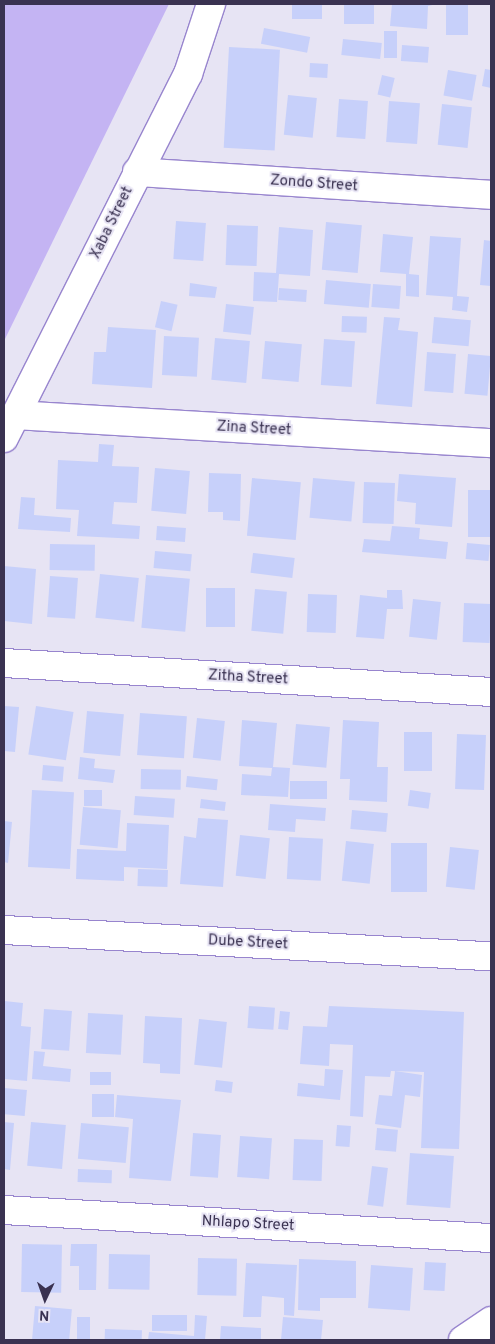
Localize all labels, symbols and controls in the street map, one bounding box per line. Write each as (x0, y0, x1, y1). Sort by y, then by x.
street label: Zondo Street (269, 172, 359, 196)
street label: Xaba Street (87, 184, 137, 262)
street label: Zina Street (216, 418, 292, 440)
street label: Zitha Street (208, 667, 288, 689)
street label: Dube Street (207, 932, 289, 954)
street label: Nhlapo Street (201, 1213, 295, 1235)
north arrow (20, 1274, 70, 1324)
text: N (39, 1306, 50, 1323)

